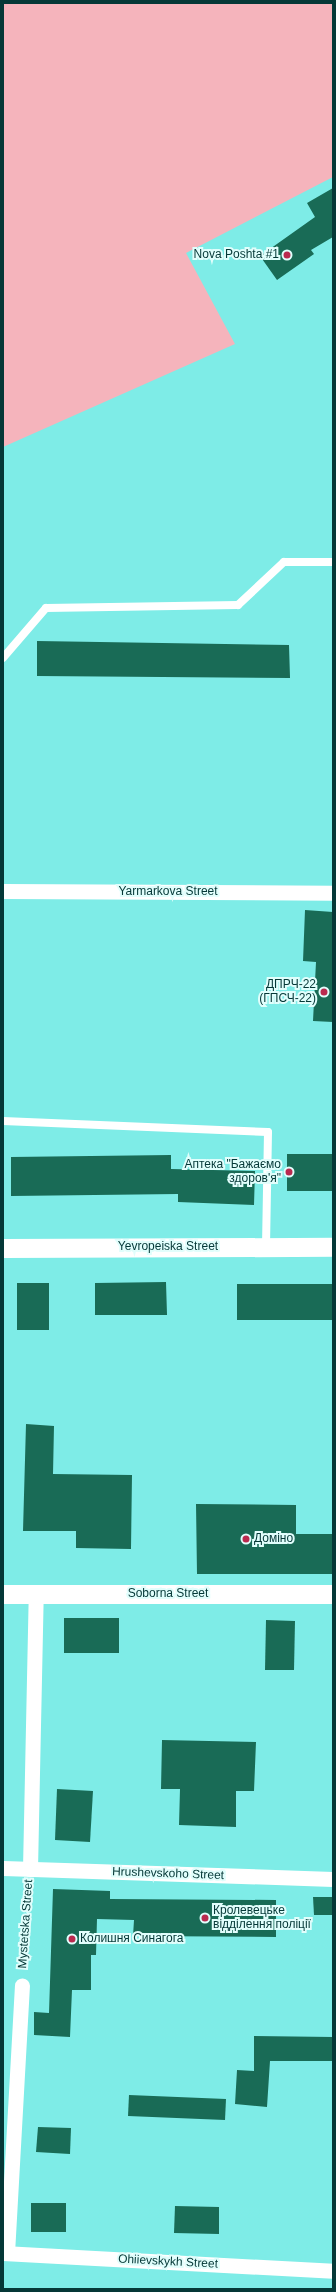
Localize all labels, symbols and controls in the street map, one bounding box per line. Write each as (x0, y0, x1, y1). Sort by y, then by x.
place label: Nova Poshta #1 (194, 248, 279, 262)
marker: Nova Poshta #1 (282, 250, 292, 260)
street label: Yarmarkova Street (118, 885, 218, 899)
place label: ДПРЧ-22 (ГПСЧ-22) (259, 978, 316, 1006)
marker: ДПРЧ-22 (ГПСЧ-22) (319, 987, 329, 997)
place label: Аптека "Бажаємо здоров'я" (184, 1158, 281, 1186)
marker: Аптека "Бажаємо здоров'я" (284, 1167, 294, 1177)
street label: Yevropeiska Street (118, 1240, 218, 1254)
place label: Доміно (254, 1532, 293, 1546)
marker: Доміно (241, 1534, 251, 1544)
street label: Soborna Street (128, 1587, 208, 1601)
street label: Hrushevskoho Street (112, 1865, 224, 1883)
street label: Mystetska Street (16, 1879, 36, 1969)
place label: Кролевецьке відділення поліції (213, 1904, 311, 1932)
marker: Кролевецьке відділення поліції (200, 1913, 210, 1923)
place label: Колишня Синагога (80, 1932, 183, 1946)
marker: Колишня Синагога (67, 1934, 77, 1944)
street label: Ohiievskykh Street (118, 2252, 218, 2272)

